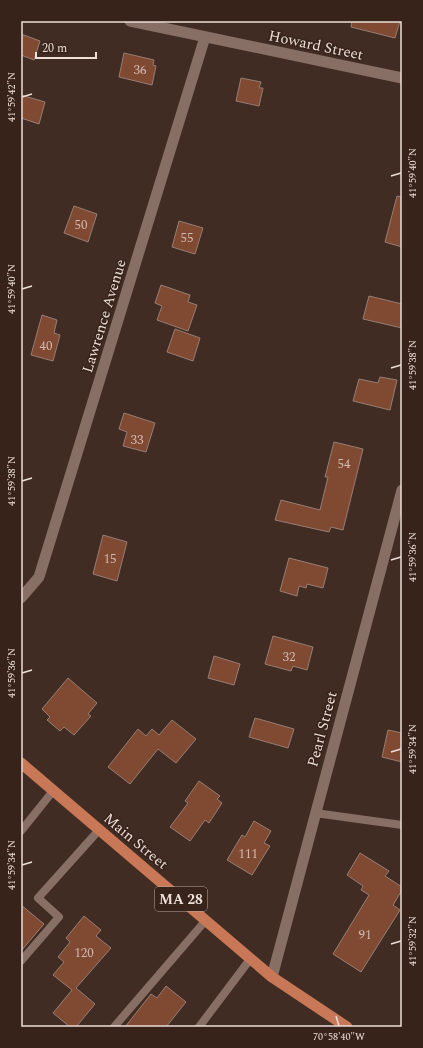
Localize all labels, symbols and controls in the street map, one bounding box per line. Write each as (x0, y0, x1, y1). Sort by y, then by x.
street label: Howard Street (266, 24, 365, 67)
scale bar (36, 34, 96, 60)
text: 20 m (42, 39, 67, 58)
house number: 36 (134, 60, 147, 80)
text: 41°59'42"N (4, 72, 20, 122)
text: 41°59'40"N (405, 148, 421, 198)
house number: 50 (75, 215, 88, 235)
house number: 55 (181, 228, 194, 248)
street label: Lawrence Avenue (76, 256, 133, 376)
text: 41°59'40"N (4, 264, 20, 314)
house number: 40 (40, 336, 53, 356)
text: 41°59'38"N (405, 340, 421, 390)
house number: 33 (131, 430, 144, 450)
house number: 54 (338, 454, 351, 474)
text: 41°59'38"N (4, 456, 20, 506)
text: 41°59'36"N (405, 532, 421, 582)
house number: 15 (104, 549, 117, 569)
house number: 32 (283, 647, 296, 667)
text: 41°59'36"N (4, 648, 20, 698)
street label: Pearl Street (301, 689, 344, 769)
text: 41°59'34"N (405, 724, 421, 774)
street label: Main Street (98, 807, 173, 875)
text: 41°59'34"N (4, 840, 20, 890)
house number: 111 (238, 844, 258, 864)
road number: MA 28 (155, 887, 207, 911)
text: 41°59'32"N (405, 916, 421, 966)
house number: 91 (359, 925, 372, 945)
house number: 120 (74, 943, 94, 963)
text: 70°58'40"W (313, 1029, 365, 1045)

